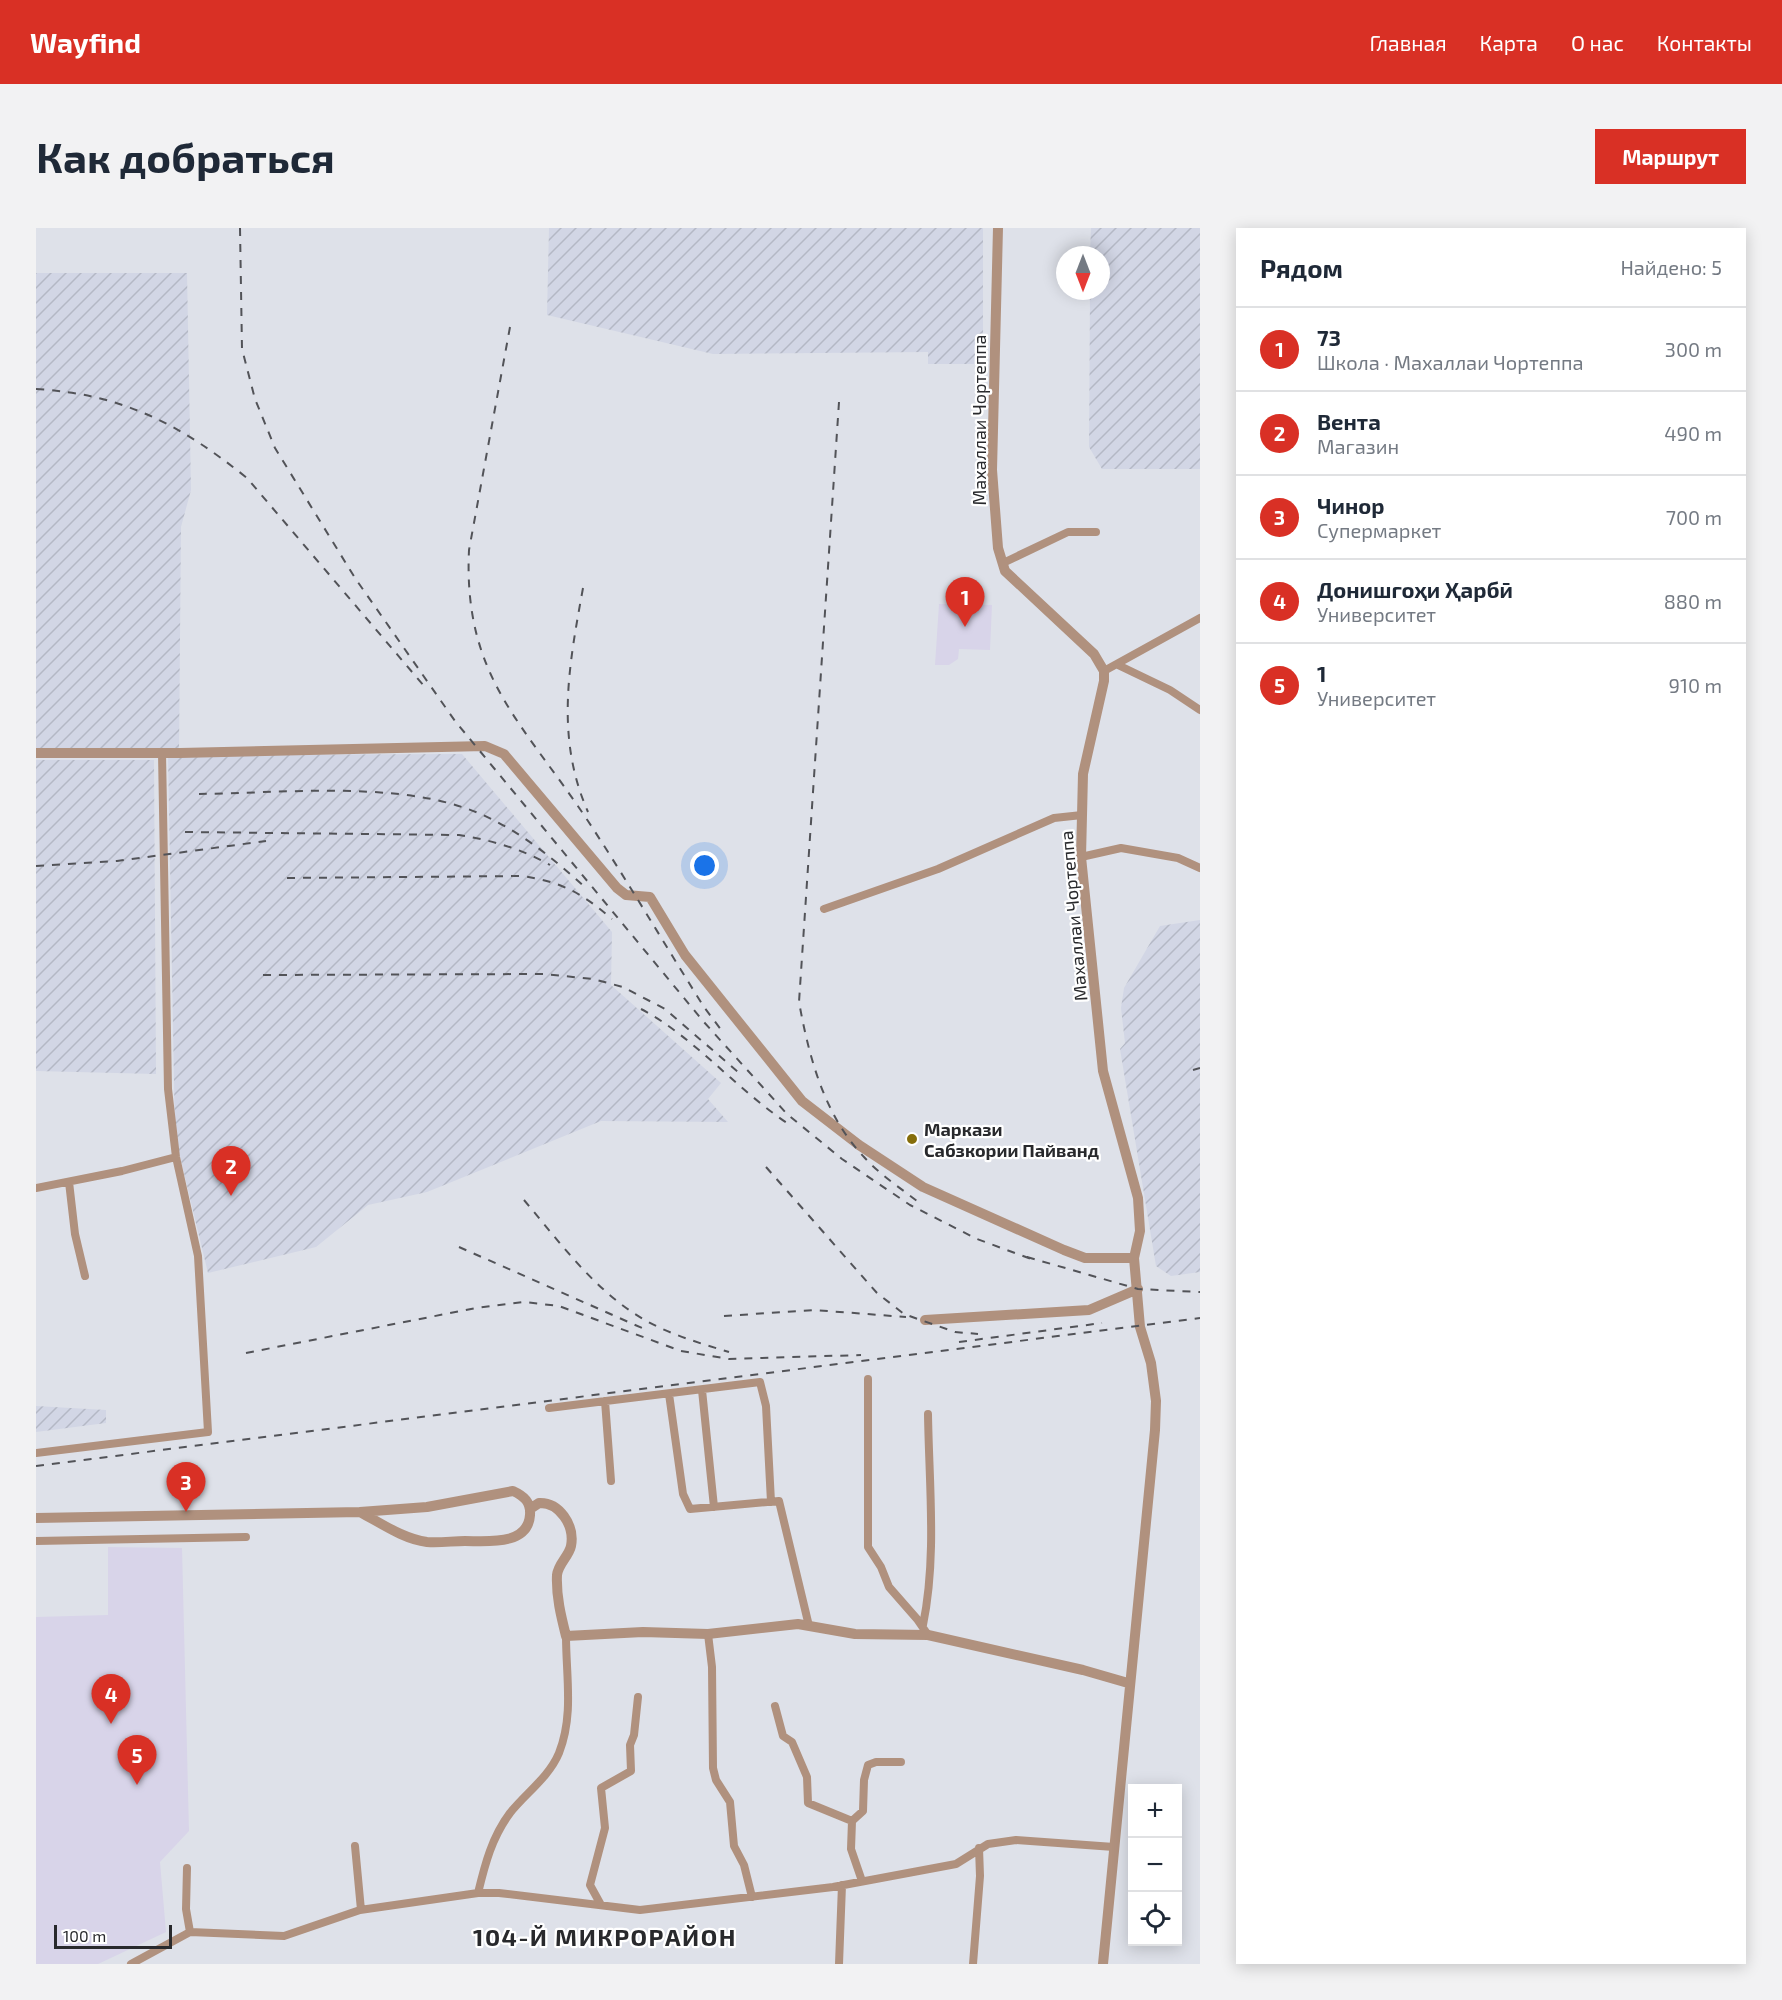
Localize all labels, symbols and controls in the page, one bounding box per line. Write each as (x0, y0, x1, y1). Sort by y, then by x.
text: Wayfind (30, 25, 141, 59)
text: Главная (1370, 30, 1447, 55)
text: Карта (1480, 30, 1538, 55)
text: О нас (1571, 30, 1624, 55)
text: Контакты (1657, 30, 1752, 55)
button: Маршрут (1595, 129, 1746, 184)
text: Как добраться (36, 131, 335, 181)
north arrow (1056, 246, 1110, 300)
text: Рядом (1260, 252, 1343, 283)
text: Найдено: 5 (1620, 255, 1722, 279)
text: 73 (1317, 324, 1341, 350)
street label: Махаллаи Чортеппа (968, 334, 990, 506)
text: 1 (1275, 337, 1284, 361)
text: 300 m (1665, 337, 1722, 361)
text: Школа · Махаллаи Чортеппа (1317, 350, 1583, 374)
text: Вента (1317, 408, 1381, 434)
text: 2 (1274, 421, 1285, 445)
text: 490 m (1664, 421, 1722, 445)
text: Магазин (1317, 434, 1399, 458)
text: Чинор (1317, 492, 1385, 518)
text: 3 (1274, 505, 1285, 529)
text: 700 m (1666, 505, 1722, 529)
text: Супермаркет (1317, 518, 1441, 542)
text: Донишгоҳи Ҳарбӣ (1317, 576, 1513, 602)
pin: 1 (946, 578, 984, 627)
text: 4 (1273, 589, 1286, 613)
text: 880 m (1664, 589, 1722, 613)
text: Университет (1317, 602, 1436, 626)
text: 1 (1317, 660, 1327, 686)
text: 5 (1274, 673, 1285, 697)
text: 910 m (1669, 673, 1722, 697)
text: Университет (1317, 686, 1436, 710)
street label: Махаллаи Чортеппа (1055, 830, 1091, 1002)
your location (690, 851, 719, 880)
place label: Маркази Сабзкории Пайванд (924, 1118, 1099, 1161)
marker: Маркази Сабзкории Пайванд (905, 1132, 919, 1146)
pin: 2 (212, 1146, 250, 1196)
pin: 3 (166, 1462, 206, 1512)
pin: 4 (92, 1674, 130, 1724)
pin: 5 (118, 1736, 156, 1785)
map controls (1128, 1784, 1182, 1946)
button: + (1128, 1784, 1182, 1838)
button: − (1128, 1838, 1182, 1892)
button: locate (1128, 1892, 1182, 1946)
scale bar (54, 1922, 172, 1950)
district label: 104-Й МИКРОРАЙОН (473, 1922, 737, 1951)
text: 100 m (63, 1926, 106, 1945)

